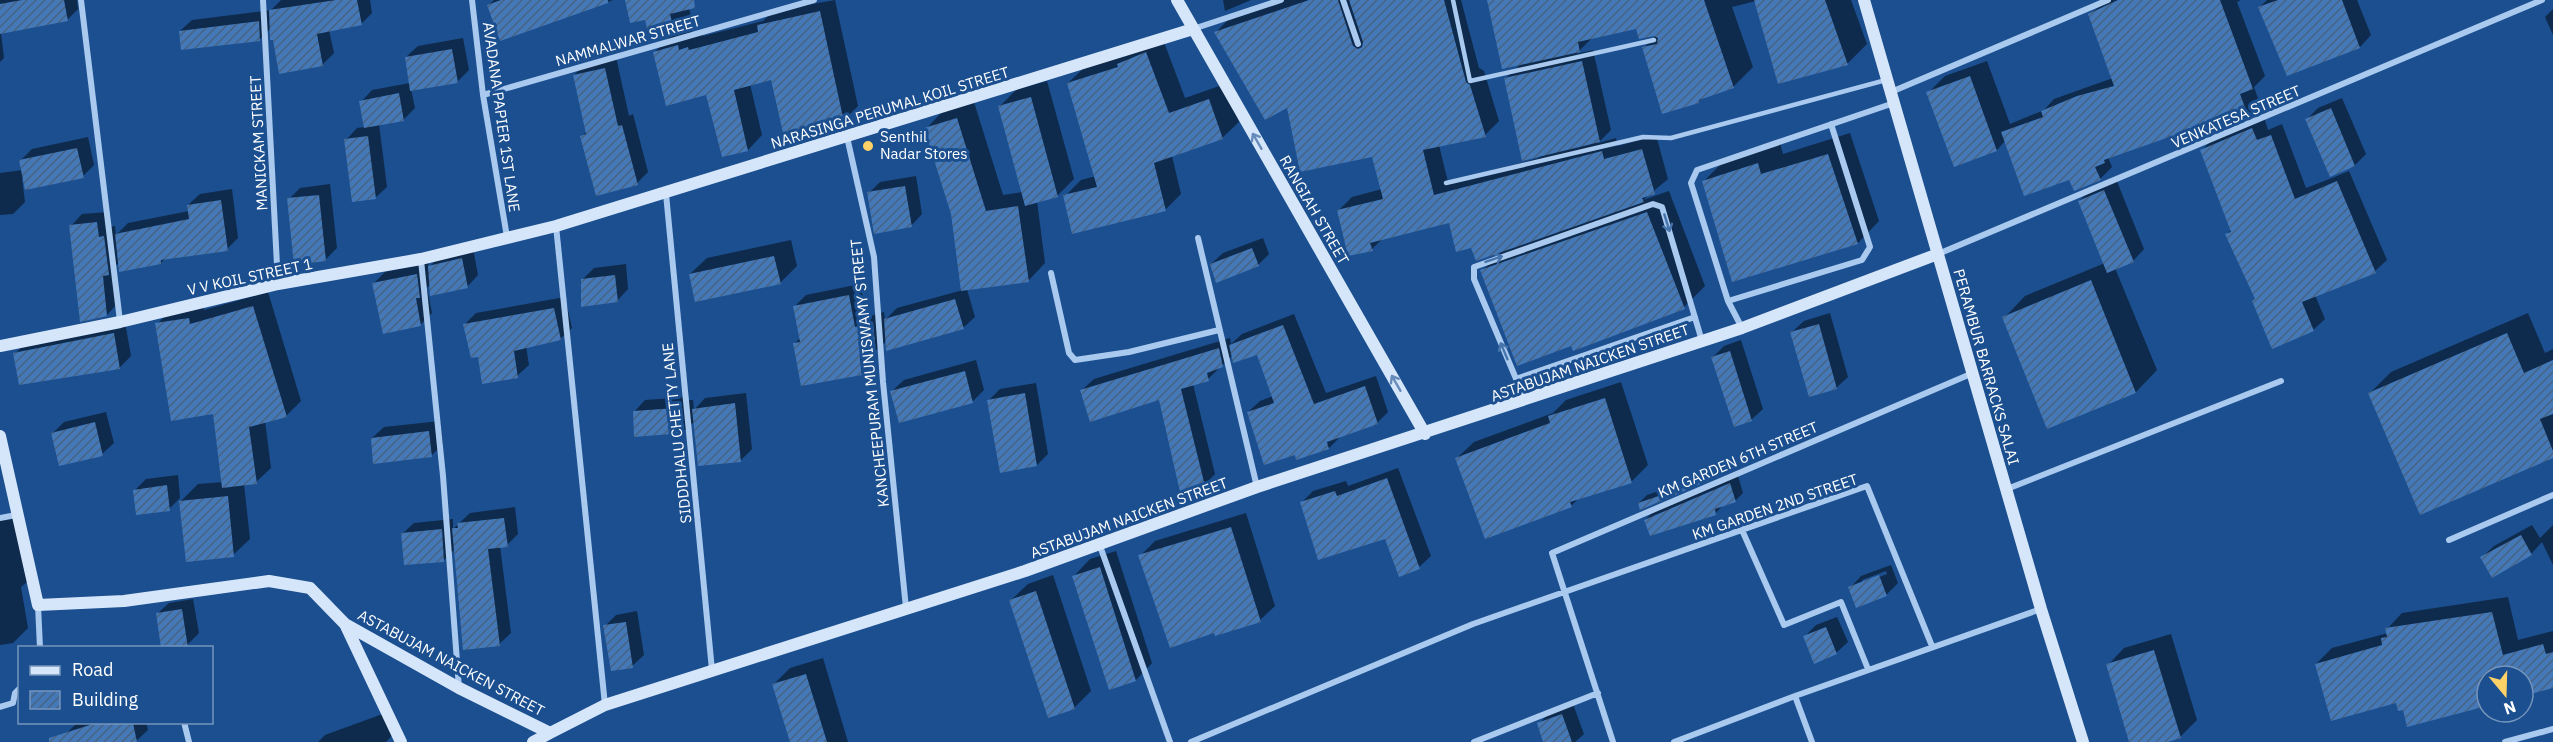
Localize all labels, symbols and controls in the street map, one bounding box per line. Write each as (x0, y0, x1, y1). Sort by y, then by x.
street label: NAMMALWAR STREET (553, 11, 703, 70)
street label: AVADANA PAPIER 1ST LANE (479, 21, 524, 213)
street label: NARASINGA PERUMAL KOIL STREET (768, 62, 1012, 153)
street label: MANICKAM STREET (245, 75, 272, 211)
street label: VENKATESA STREET (2168, 81, 2304, 152)
place label: Senthil Nadar Stores (880, 127, 968, 163)
one-way arrow (1251, 133, 1263, 150)
marker: Senthil Nadar Stores (861, 139, 875, 153)
street label: RANGIAH STREET (1276, 152, 1354, 268)
one-way arrow (1662, 213, 1673, 232)
street label: KANCHEEPURAM MUNISWAMY STREET (846, 238, 893, 508)
one-way arrow (1484, 252, 1503, 263)
street label: V V KOIL STREET 1 (186, 254, 314, 299)
street label: PERAMBUR BARRACKS SALAI (1949, 267, 2024, 467)
street label: ASTABUJAM NAICKEN STREET (1488, 319, 1692, 405)
street label: SIDDDHALU CHETTY LANE (658, 342, 695, 524)
one-way arrow (1498, 343, 1509, 361)
one-way arrow (1390, 375, 1402, 392)
street label: KM GARDEN 6TH STREET (1655, 417, 1821, 502)
street label: KM GARDEN 2ND STREET (1690, 469, 1860, 544)
street label: ASTABUJAM NAICKEN STREET (1028, 473, 1231, 562)
street label: ASTABUJAM NAICKEN STREET (355, 605, 548, 720)
legend (18, 646, 213, 724)
text: Road (72, 658, 113, 681)
north arrow (2475, 664, 2535, 724)
text: Building (72, 688, 139, 711)
text: N (2501, 697, 2519, 720)

